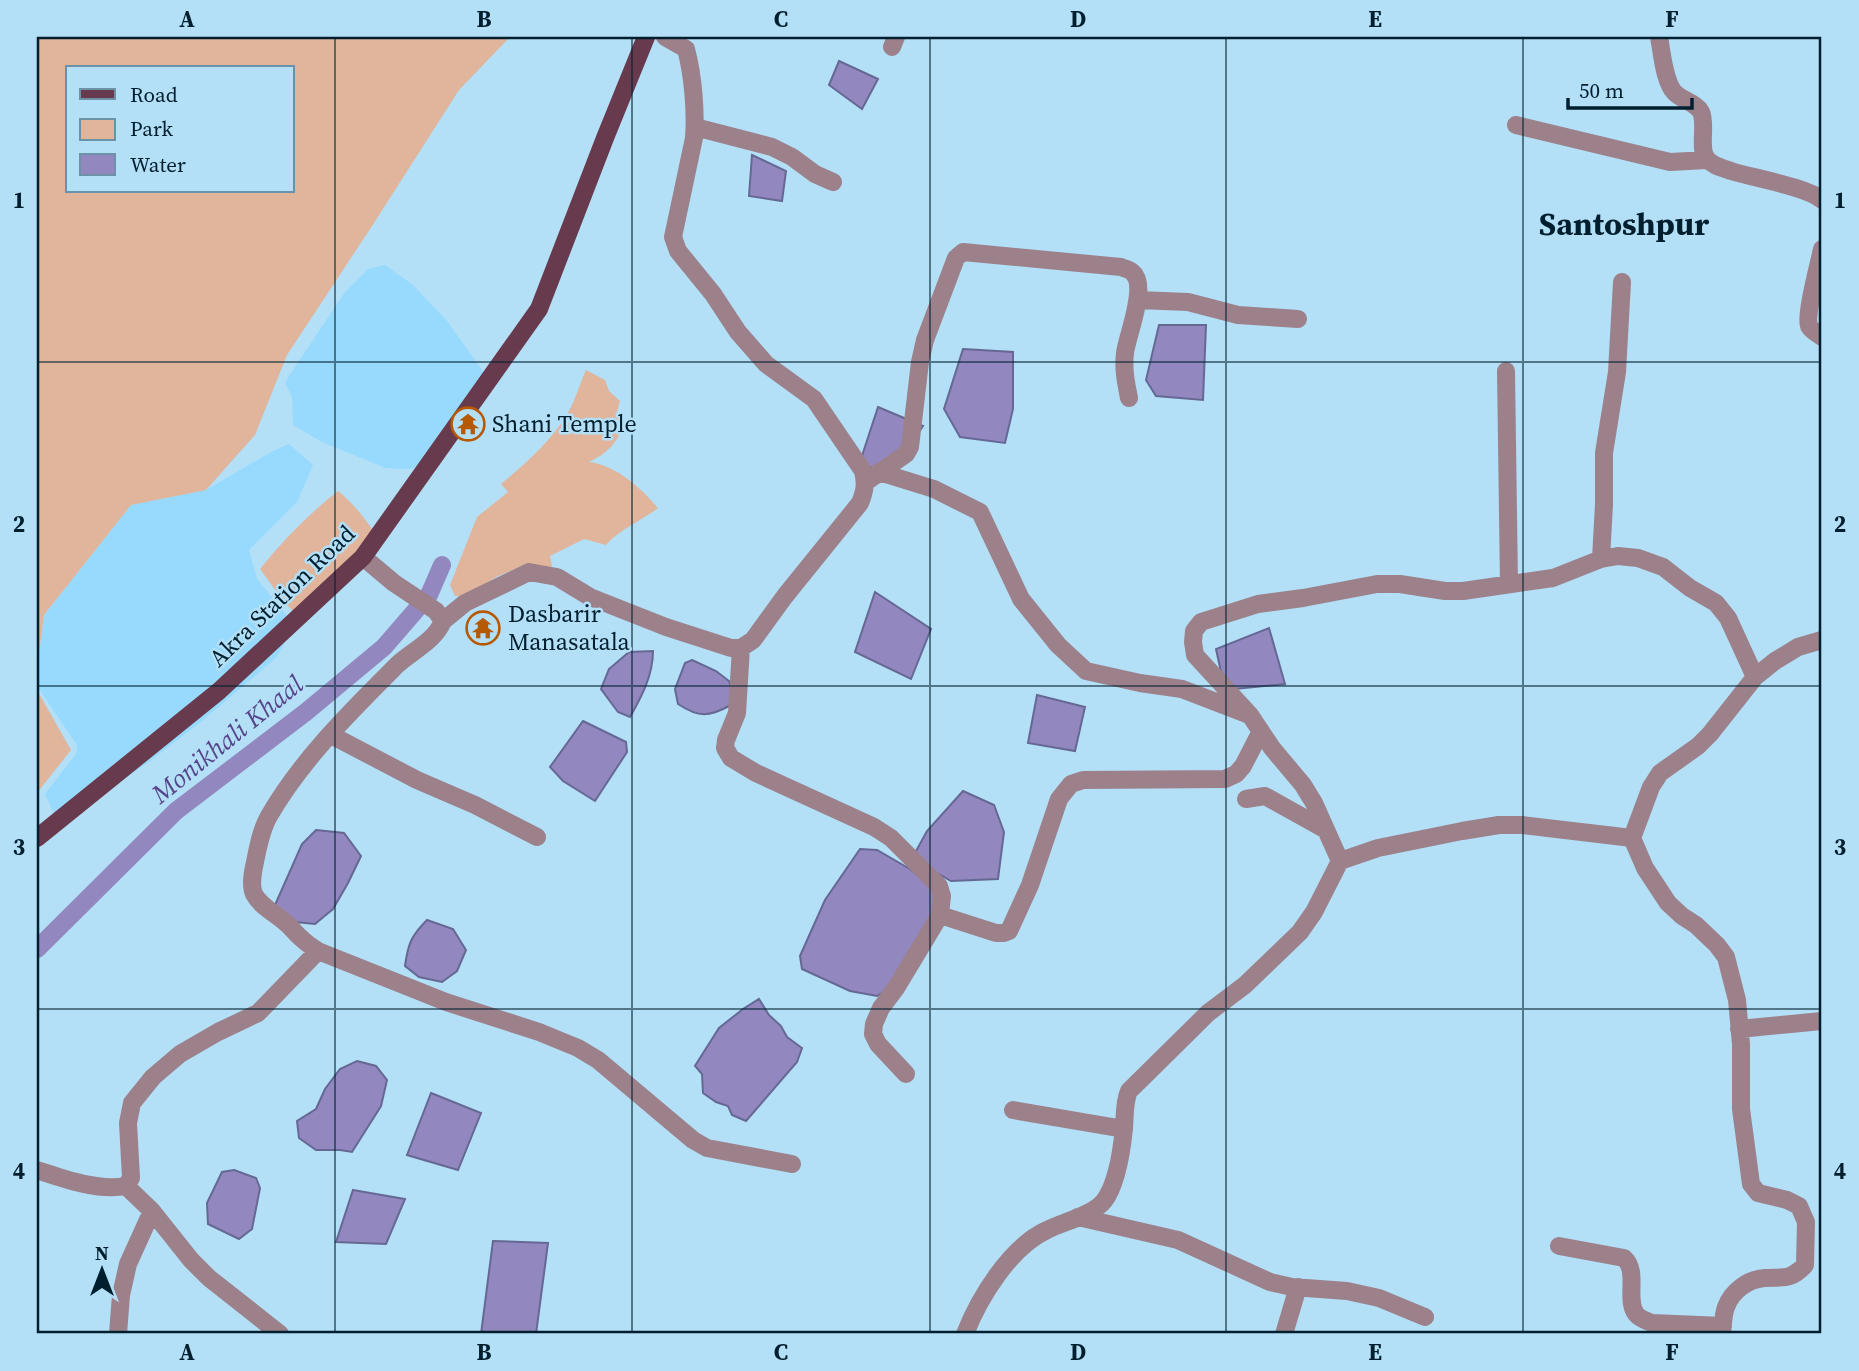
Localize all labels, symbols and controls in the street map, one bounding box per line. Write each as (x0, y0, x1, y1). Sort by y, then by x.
text: A (179, 3, 195, 35)
text: B (477, 3, 492, 35)
text: C (774, 3, 788, 35)
text: D (1070, 3, 1086, 35)
text: E (1368, 3, 1382, 35)
text: F (1665, 3, 1679, 35)
legend (66, 66, 294, 192)
scale bar (1568, 66, 1693, 110)
text: 50 m (1579, 76, 1624, 105)
text: Road (130, 80, 178, 109)
text: Park (130, 114, 174, 143)
text: Water (130, 150, 186, 179)
text: 1 (13, 184, 25, 216)
text: 1 (1834, 184, 1846, 216)
district label: Santoshpur (1539, 202, 1709, 246)
temple icon: Shani Temple (449, 405, 487, 443)
place label: Shani Temple (492, 407, 637, 440)
text: 2 (13, 508, 25, 540)
text: 2 (1834, 508, 1846, 540)
street label: Akra Station Road (201, 517, 362, 674)
place label: Dasbarir Manasatala (508, 597, 631, 658)
temple icon: Dasbarir Manasatala (464, 609, 502, 647)
water label: Monikhali Khaal (143, 666, 311, 812)
text: 3 (13, 831, 25, 863)
text: 3 (1834, 831, 1846, 863)
text: 4 (13, 1155, 25, 1187)
text: 4 (1834, 1155, 1846, 1187)
north arrow (66, 1234, 136, 1304)
text: N (95, 1240, 109, 1266)
text: A (179, 1336, 195, 1368)
text: B (477, 1336, 492, 1368)
text: C (774, 1336, 788, 1368)
text: D (1070, 1336, 1086, 1368)
text: E (1368, 1336, 1382, 1368)
text: F (1665, 1336, 1679, 1368)

